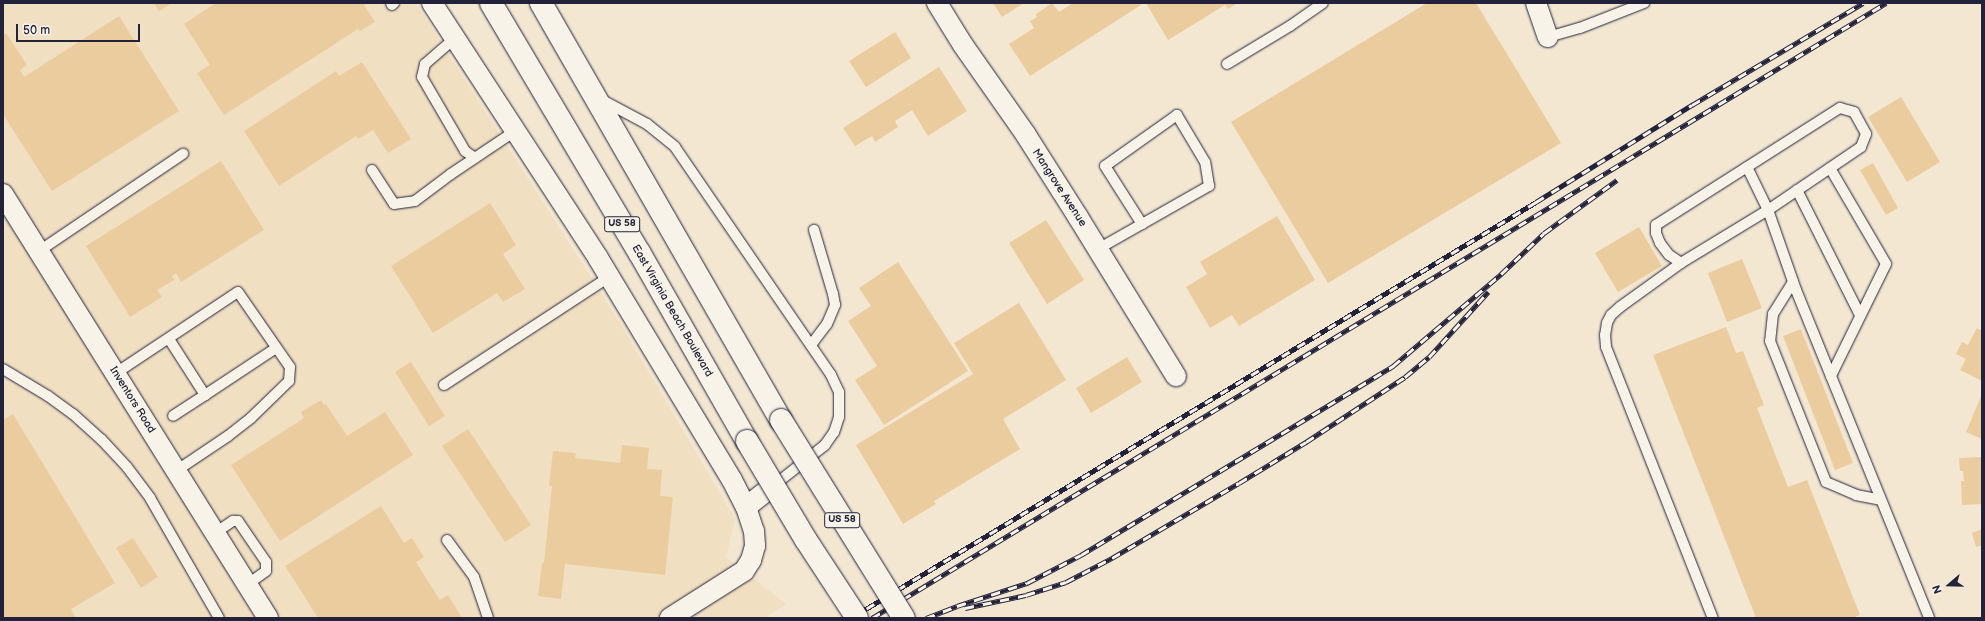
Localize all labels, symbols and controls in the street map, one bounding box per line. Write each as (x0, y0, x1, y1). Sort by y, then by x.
scale bar (18, 16, 142, 42)
text: 50 m (23, 23, 50, 38)
street label: Mangrove Avenue (1029, 147, 1089, 229)
road number: US 58 (604, 216, 640, 232)
street label: East Virginia Beach Boulevard (629, 243, 715, 379)
street label: Inventors Road (106, 364, 158, 436)
road number: US 58 (824, 512, 860, 528)
north arrow (1929, 565, 1969, 605)
text: N (1930, 583, 1945, 595)

